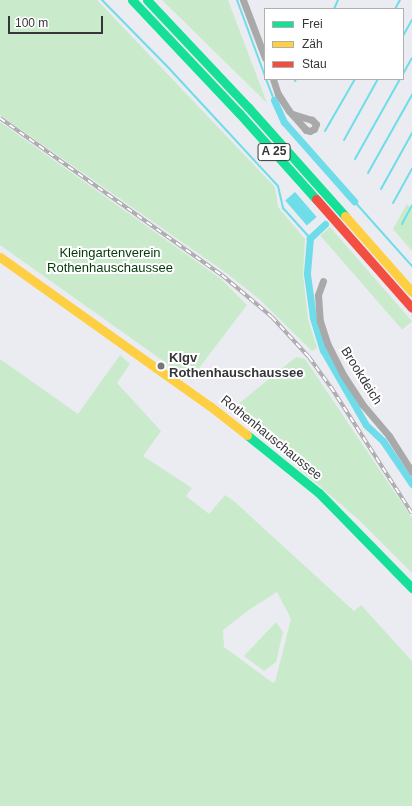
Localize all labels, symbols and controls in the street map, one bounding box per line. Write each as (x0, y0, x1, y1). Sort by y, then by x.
scale bar (10, 8, 105, 34)
legend (264, 8, 404, 80)
text: 100 m (15, 16, 48, 30)
text: Frei (302, 17, 323, 31)
text: Zäh (302, 37, 323, 51)
text: Stau (302, 57, 327, 71)
road number: A 25 (257, 142, 291, 162)
park label: Kleingartenverein Rothenhauschaussee (47, 246, 173, 277)
street label: Brookdeich (337, 344, 385, 408)
place label: Klgv Rothenhauschaussee (169, 351, 303, 382)
marker: Klgv Rothenhauschaussee (156, 361, 166, 371)
street label: Rothenhauschaussee (217, 392, 325, 484)

